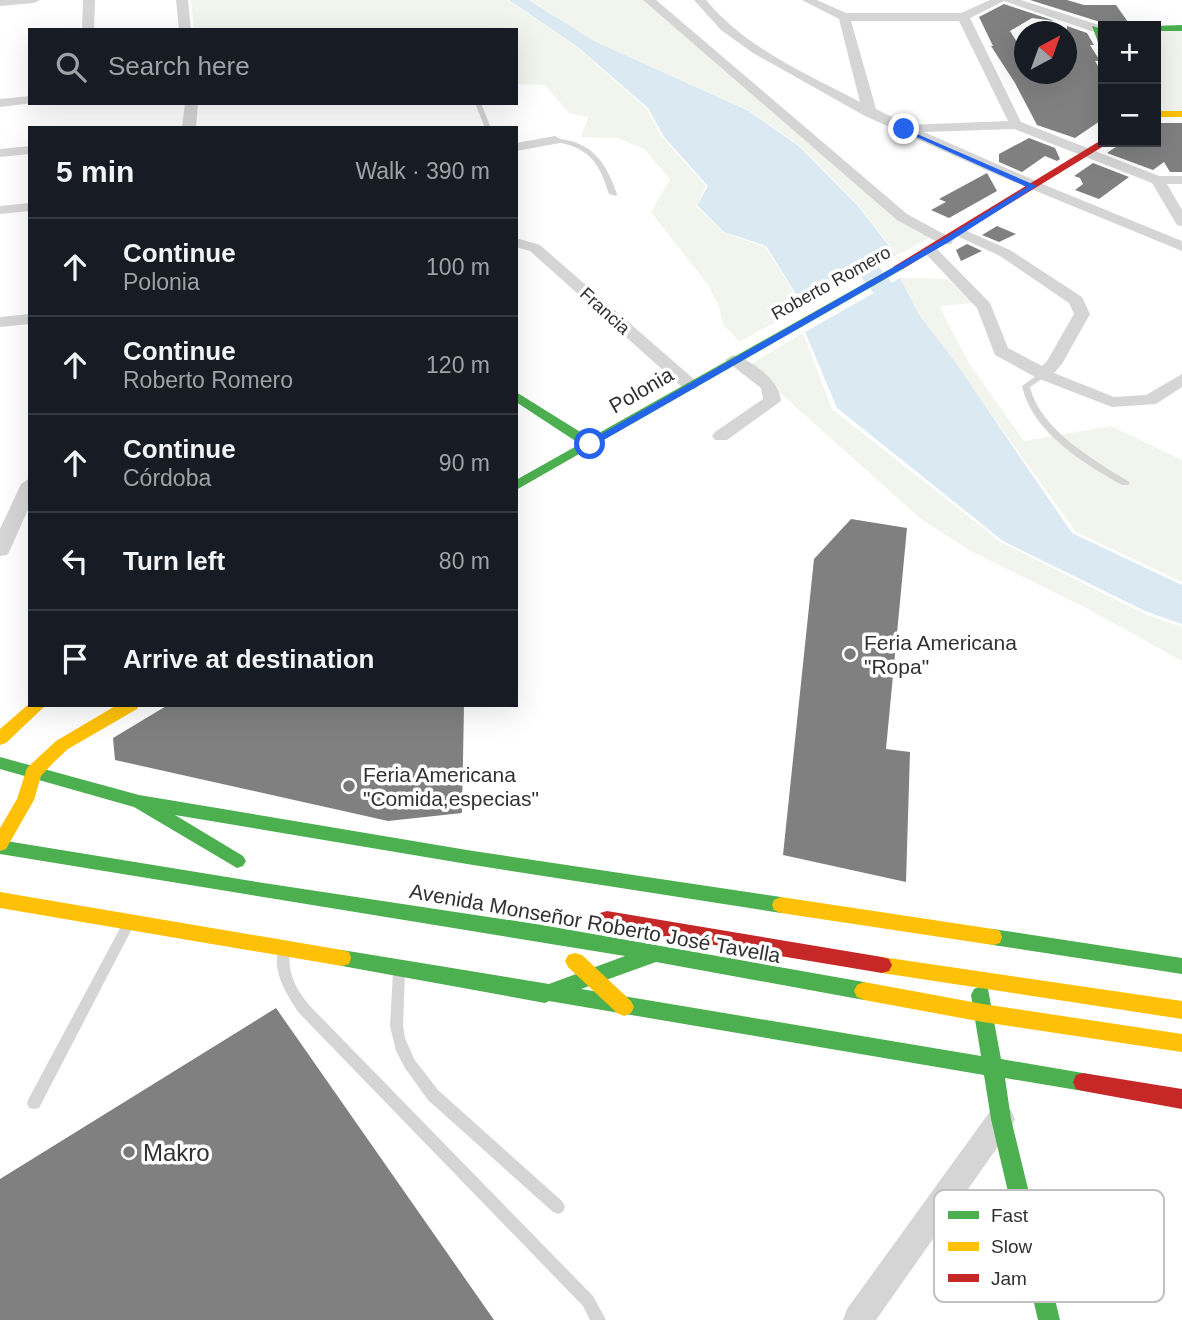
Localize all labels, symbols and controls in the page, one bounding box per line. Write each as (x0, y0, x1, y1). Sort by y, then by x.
north arrow (1014, 21, 1077, 84)
map controls (1098, 21, 1161, 147)
button: + (1098, 21, 1161, 84)
search box (28, 28, 518, 105)
icon: search (52, 48, 90, 86)
text: Search here (108, 51, 250, 81)
button: − (1098, 84, 1161, 147)
route end (888, 113, 919, 144)
text: 5 min (56, 155, 134, 188)
text: Walk · 390 m (355, 158, 490, 184)
text: Continue (123, 238, 236, 268)
street label: Roberto Romero (768, 242, 894, 324)
icon: ahead (56, 248, 94, 286)
text: 100 m (426, 254, 490, 280)
text: Polonia (123, 269, 200, 295)
street label: Francia (576, 283, 635, 339)
text: Continue (123, 336, 236, 366)
icon: ahead (56, 346, 94, 384)
text: 120 m (426, 352, 490, 378)
street label: Polonia (605, 362, 677, 417)
text: Roberto Romero (123, 367, 293, 393)
route start (574, 428, 605, 459)
text: Continue (123, 434, 236, 464)
icon: ahead (56, 444, 94, 482)
text: 90 m (439, 450, 490, 476)
text: Córdoba (123, 465, 211, 491)
icon: left (56, 542, 94, 580)
text: Turn left (123, 546, 225, 576)
text: 80 m (439, 548, 490, 574)
place label: Feria Americana "Ropa" (864, 631, 1017, 678)
icon: arrive (56, 640, 94, 678)
text: Arrive at destination (123, 644, 374, 674)
marker: Feria Americana "Ropa" (842, 646, 858, 662)
place label: Feria Americana "Comida,especias" (363, 763, 539, 810)
marker: Feria Americana "Comida,especias" (341, 778, 357, 794)
street label: Avenida Monseñor Roberto José Tavella (408, 879, 783, 967)
place label: Makro (143, 1139, 210, 1166)
marker: Makro (121, 1144, 137, 1160)
legend (934, 1190, 1164, 1302)
text: Fast (991, 1205, 1029, 1226)
text: Slow (991, 1236, 1032, 1257)
text: Jam (991, 1268, 1027, 1289)

